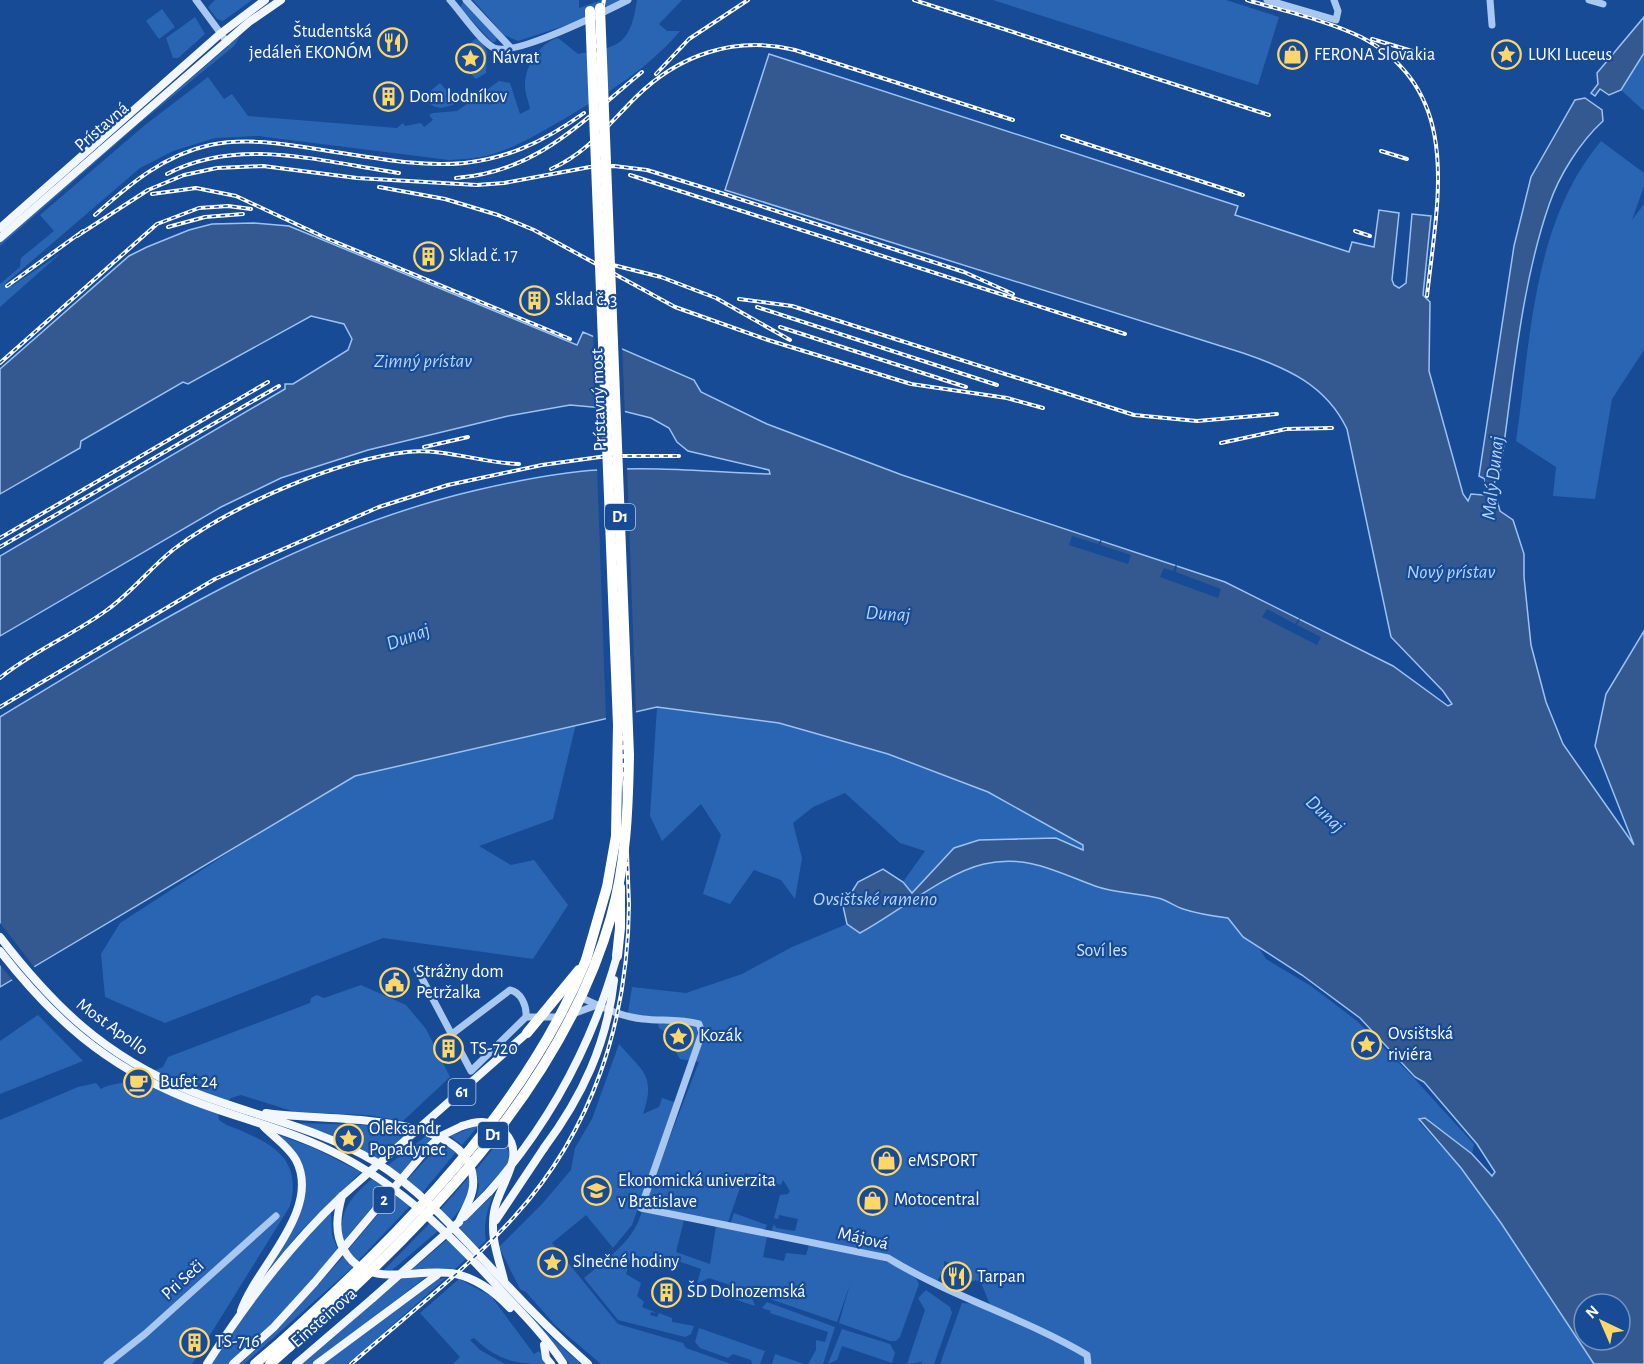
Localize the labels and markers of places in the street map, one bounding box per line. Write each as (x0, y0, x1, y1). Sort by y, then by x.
place label: Študentská jedáleň EKONÓM (249, 20, 372, 62)
restaurant icon: Študentská jedáleň EKONÓM (377, 26, 409, 58)
shop icon: FERONA Slovakia (1277, 39, 1309, 71)
place icon: LUKI Luceus (1491, 39, 1523, 71)
place icon: Návrat (455, 42, 487, 74)
place label: FERONA Slovakia (1314, 46, 1435, 64)
place label: LUKI Luceus (1528, 46, 1612, 64)
place label: Návrat (492, 49, 540, 67)
building icon: Dom lodníkov (372, 81, 404, 113)
place label: Dom lodníkov (409, 88, 507, 106)
building icon: Sklad č. 17 (412, 240, 444, 272)
place label: Sklad č. 17 (449, 247, 518, 265)
building icon: Sklad č. 3 (518, 284, 550, 316)
place label: Sklad č. 3 (555, 291, 617, 309)
place label: Strážny dom Petržalka (416, 963, 504, 1002)
public building icon: Strážny dom Petržalka (379, 966, 411, 998)
place icon: Kozák (663, 1020, 695, 1052)
place label: Ovsištská riviéra (1388, 1025, 1453, 1064)
place label: Kozák (700, 1027, 743, 1045)
place icon: Ovsištská riviéra (1351, 1028, 1383, 1060)
building icon: TS-720 (433, 1033, 465, 1065)
place label: TS-720 (470, 1040, 518, 1058)
cafe icon: Bufet 24 (123, 1066, 155, 1098)
place label: Bufet 24 (160, 1073, 218, 1091)
place label: Oleksandr Popadynec (369, 1120, 445, 1159)
place icon: Oleksandr Popadynec (332, 1123, 364, 1155)
shop icon: eMSPORT (871, 1145, 903, 1177)
place label: eMSPORT (908, 1152, 978, 1170)
place label: Ekonomická univerzita v Bratislave (618, 1172, 776, 1211)
school or university icon: Ekonomická univerzita v Bratislave (581, 1175, 613, 1207)
shop icon: Motocentral (857, 1184, 889, 1216)
place label: Motocentral (894, 1191, 980, 1209)
place icon: Slnečné hodiny (536, 1246, 568, 1278)
place label: Slnečné hodiny (573, 1253, 679, 1271)
restaurant icon: Tarpan (940, 1261, 972, 1293)
place label: Tarpan (977, 1268, 1025, 1286)
building icon: ŠD Dolnozemská (650, 1276, 682, 1308)
place label: ŠD Dolnozemská (687, 1280, 806, 1301)
building icon: TS-716 (178, 1326, 210, 1358)
place label: TS-716 (215, 1333, 260, 1351)

